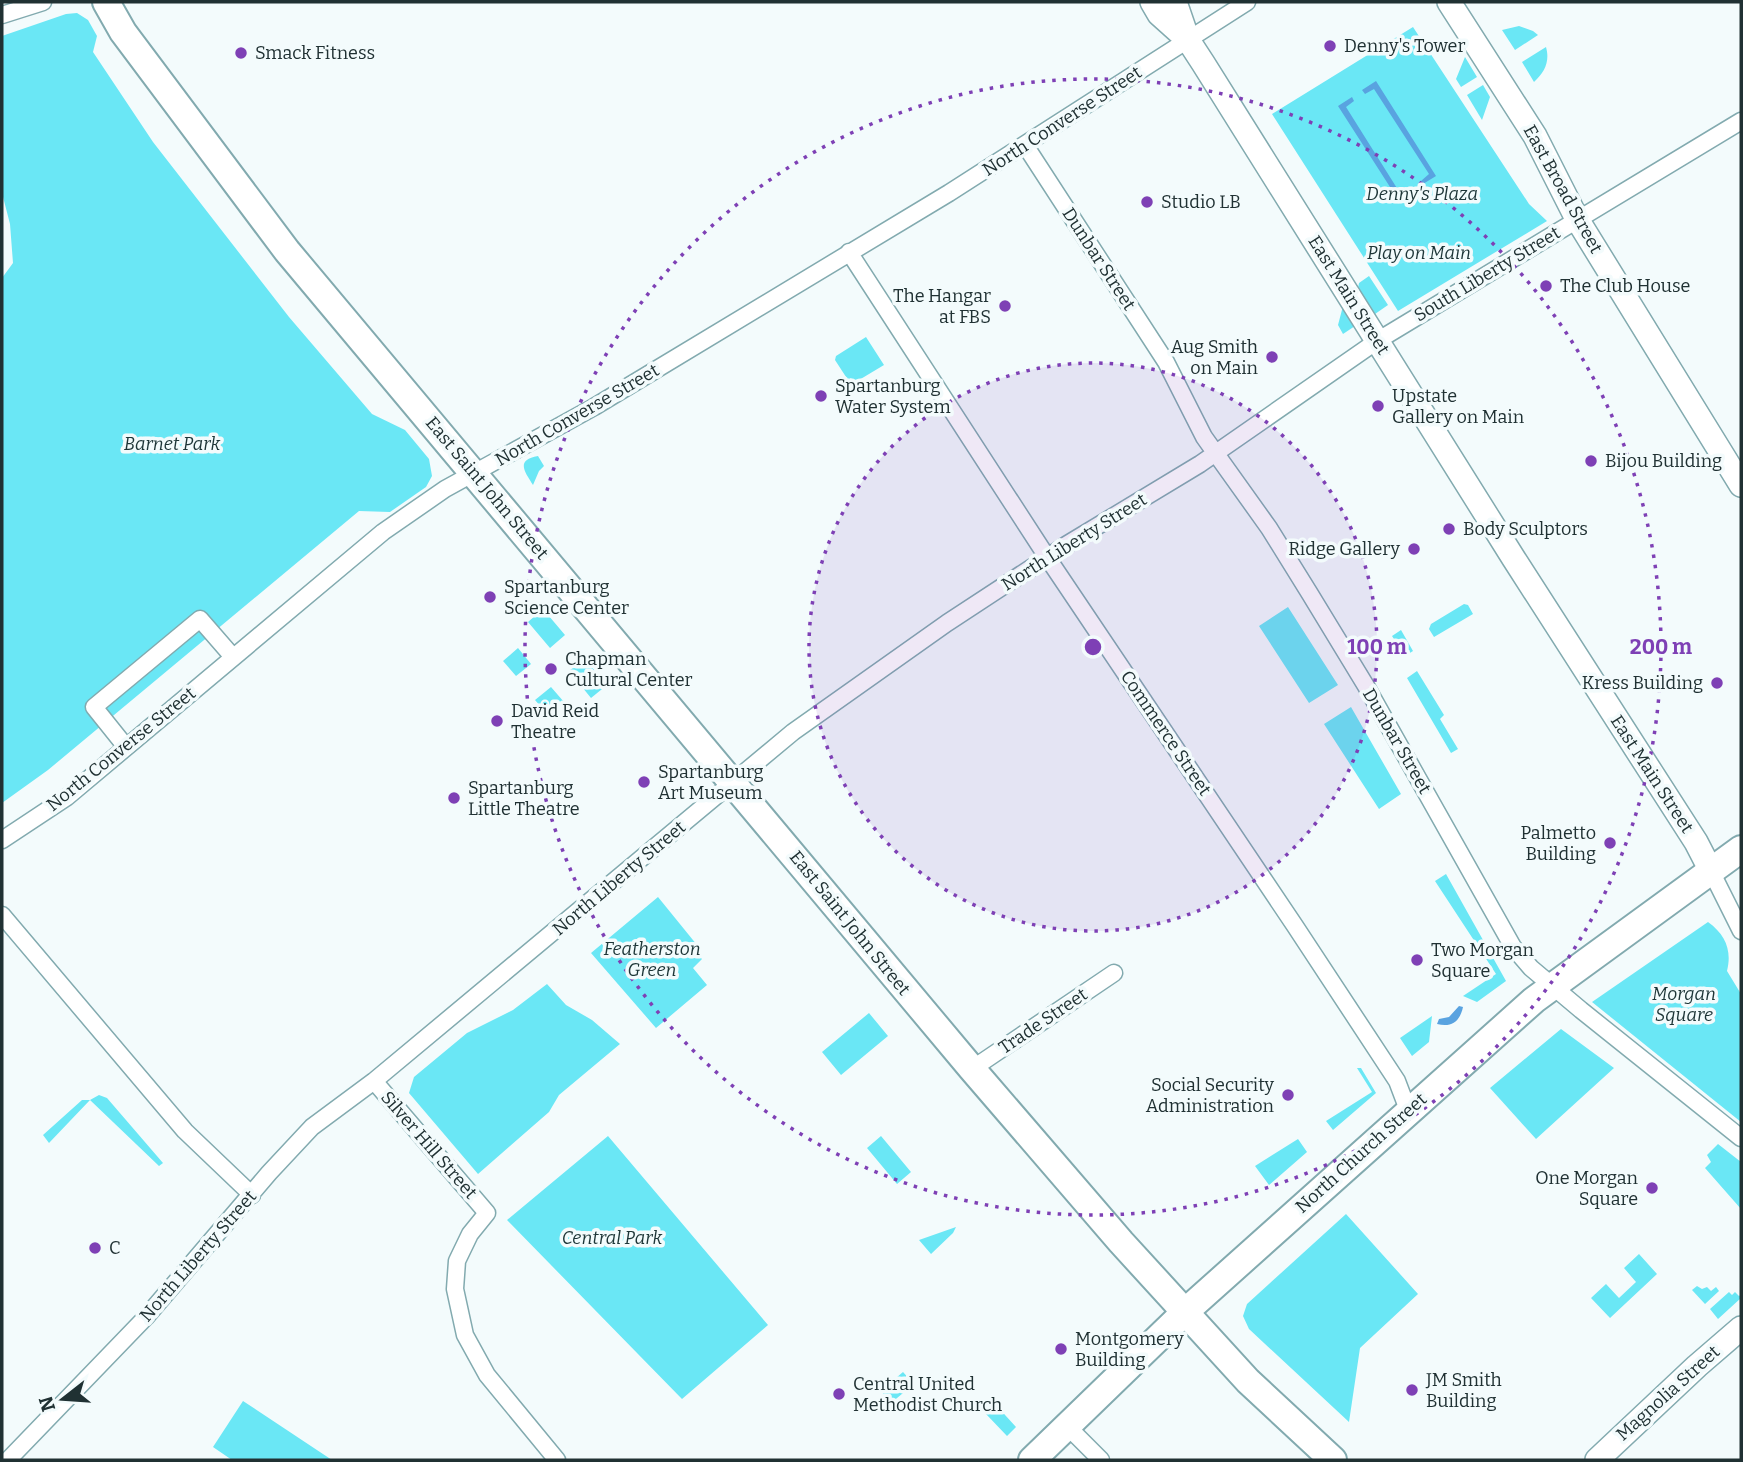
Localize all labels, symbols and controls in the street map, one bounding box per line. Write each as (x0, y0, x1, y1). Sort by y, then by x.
place label: Denny's Tower (1344, 35, 1465, 57)
marker: Denny's Tower (1322, 38, 1338, 54)
place label: Smack Fitness (255, 42, 375, 64)
marker: Smack Fitness (233, 45, 249, 61)
street label: North Converse Street (978, 61, 1146, 181)
street label: East Broad Street (1519, 121, 1608, 258)
park label: Denny's Plaza (1366, 183, 1478, 205)
place label: Studio LB (1161, 191, 1241, 213)
marker: Studio LB (1139, 194, 1155, 210)
street label: Dunbar Street (1058, 204, 1141, 315)
street label: South Liberty Street (1410, 221, 1565, 326)
street label: East Main Street (1304, 231, 1395, 359)
park label: Play on Main (1367, 242, 1471, 264)
place label: The Club House (1560, 275, 1690, 297)
marker: The Club House (1538, 278, 1554, 294)
place label: The Hangar at FBS (893, 285, 991, 328)
marker: The Hangar at FBS (997, 298, 1013, 314)
place label: Aug Smith on Main (1171, 336, 1259, 379)
marker: Aug Smith on Main (1264, 349, 1280, 365)
street label: North Converse Street (491, 359, 663, 471)
place label: Spartanburg Water System (835, 375, 951, 418)
place label: Upstate Gallery on Main (1392, 385, 1525, 428)
marker: Spartanburg Water System (813, 388, 829, 404)
marker: Upstate Gallery on Main (1370, 398, 1386, 414)
street label: East Saint John Street (421, 412, 553, 564)
park label: Barnet Park (124, 433, 220, 455)
place label: Bijou Building (1605, 450, 1722, 472)
marker: Bijou Building (1583, 453, 1599, 469)
street label: North Liberty Street (997, 488, 1151, 596)
place label: Body Sculptors (1463, 518, 1588, 540)
marker: Body Sculptors (1441, 521, 1457, 537)
place label: Ridge Gallery (1288, 538, 1400, 560)
marker: Ridge Gallery (1406, 541, 1422, 557)
place label: Spartanburg Science Center (504, 576, 629, 619)
marker: Spartanburg Science Center (482, 589, 498, 605)
text: 100 m (1347, 634, 1407, 660)
text: 200 m (1630, 634, 1692, 660)
centre of rings (1081, 635, 1105, 659)
place label: Chapman Cultural Center (565, 648, 693, 691)
marker: Chapman Cultural Center (543, 661, 559, 677)
street label: Commerce Street (1116, 666, 1216, 800)
place label: Kress Building (1582, 672, 1703, 694)
marker: Kress Building (1709, 675, 1725, 691)
street label: North Converse Street (42, 682, 200, 816)
street label: Dunbar Street (1358, 684, 1436, 798)
place label: David Reid Theatre (511, 700, 600, 743)
street label: East Main Street (1606, 711, 1699, 837)
marker: David Reid Theatre (489, 713, 505, 729)
place label: Spartanburg Art Museum (658, 761, 764, 804)
marker: Spartanburg Art Museum (636, 774, 652, 790)
place label: Spartanburg Little Theatre (468, 777, 580, 820)
marker: Spartanburg Little Theatre (446, 790, 462, 806)
street label: North Liberty Street (548, 816, 690, 940)
place label: Palmetto Building (1521, 822, 1596, 865)
marker: Palmetto Building (1602, 835, 1618, 851)
street label: East Saint John Street (785, 846, 915, 1000)
park label: Featherston Green (603, 938, 701, 981)
place label: Two Morgan Square (1431, 939, 1535, 982)
marker: Two Morgan Square (1409, 952, 1425, 968)
street label: Trade Street (994, 983, 1092, 1059)
park label: Morgan Square (1652, 983, 1716, 1026)
place label: Social Security Administration (1146, 1074, 1275, 1117)
street label: Silver Hill Street (376, 1087, 482, 1204)
marker: Social Security Administration (1280, 1087, 1296, 1103)
street label: North Church Street (1291, 1088, 1431, 1218)
place label: One Morgan Square (1535, 1167, 1639, 1210)
marker: One Morgan Square (1644, 1180, 1660, 1196)
street label: North Liberty Street (135, 1185, 261, 1326)
park label: Central Park (562, 1227, 662, 1249)
place label: C (109, 1237, 121, 1259)
marker: C (87, 1240, 103, 1256)
place label: Montgomery Building (1075, 1328, 1184, 1371)
street label: Magnolia Street (1612, 1340, 1725, 1445)
marker: Montgomery Building (1053, 1341, 1069, 1357)
north arrow (28, 1364, 98, 1434)
place label: JM Smith Building (1425, 1369, 1502, 1412)
place label: Central United Methodist Church (853, 1373, 1002, 1416)
marker: JM Smith Building (1404, 1382, 1420, 1398)
marker: Central United Methodist Church (831, 1386, 847, 1402)
text: N (34, 1393, 60, 1414)

